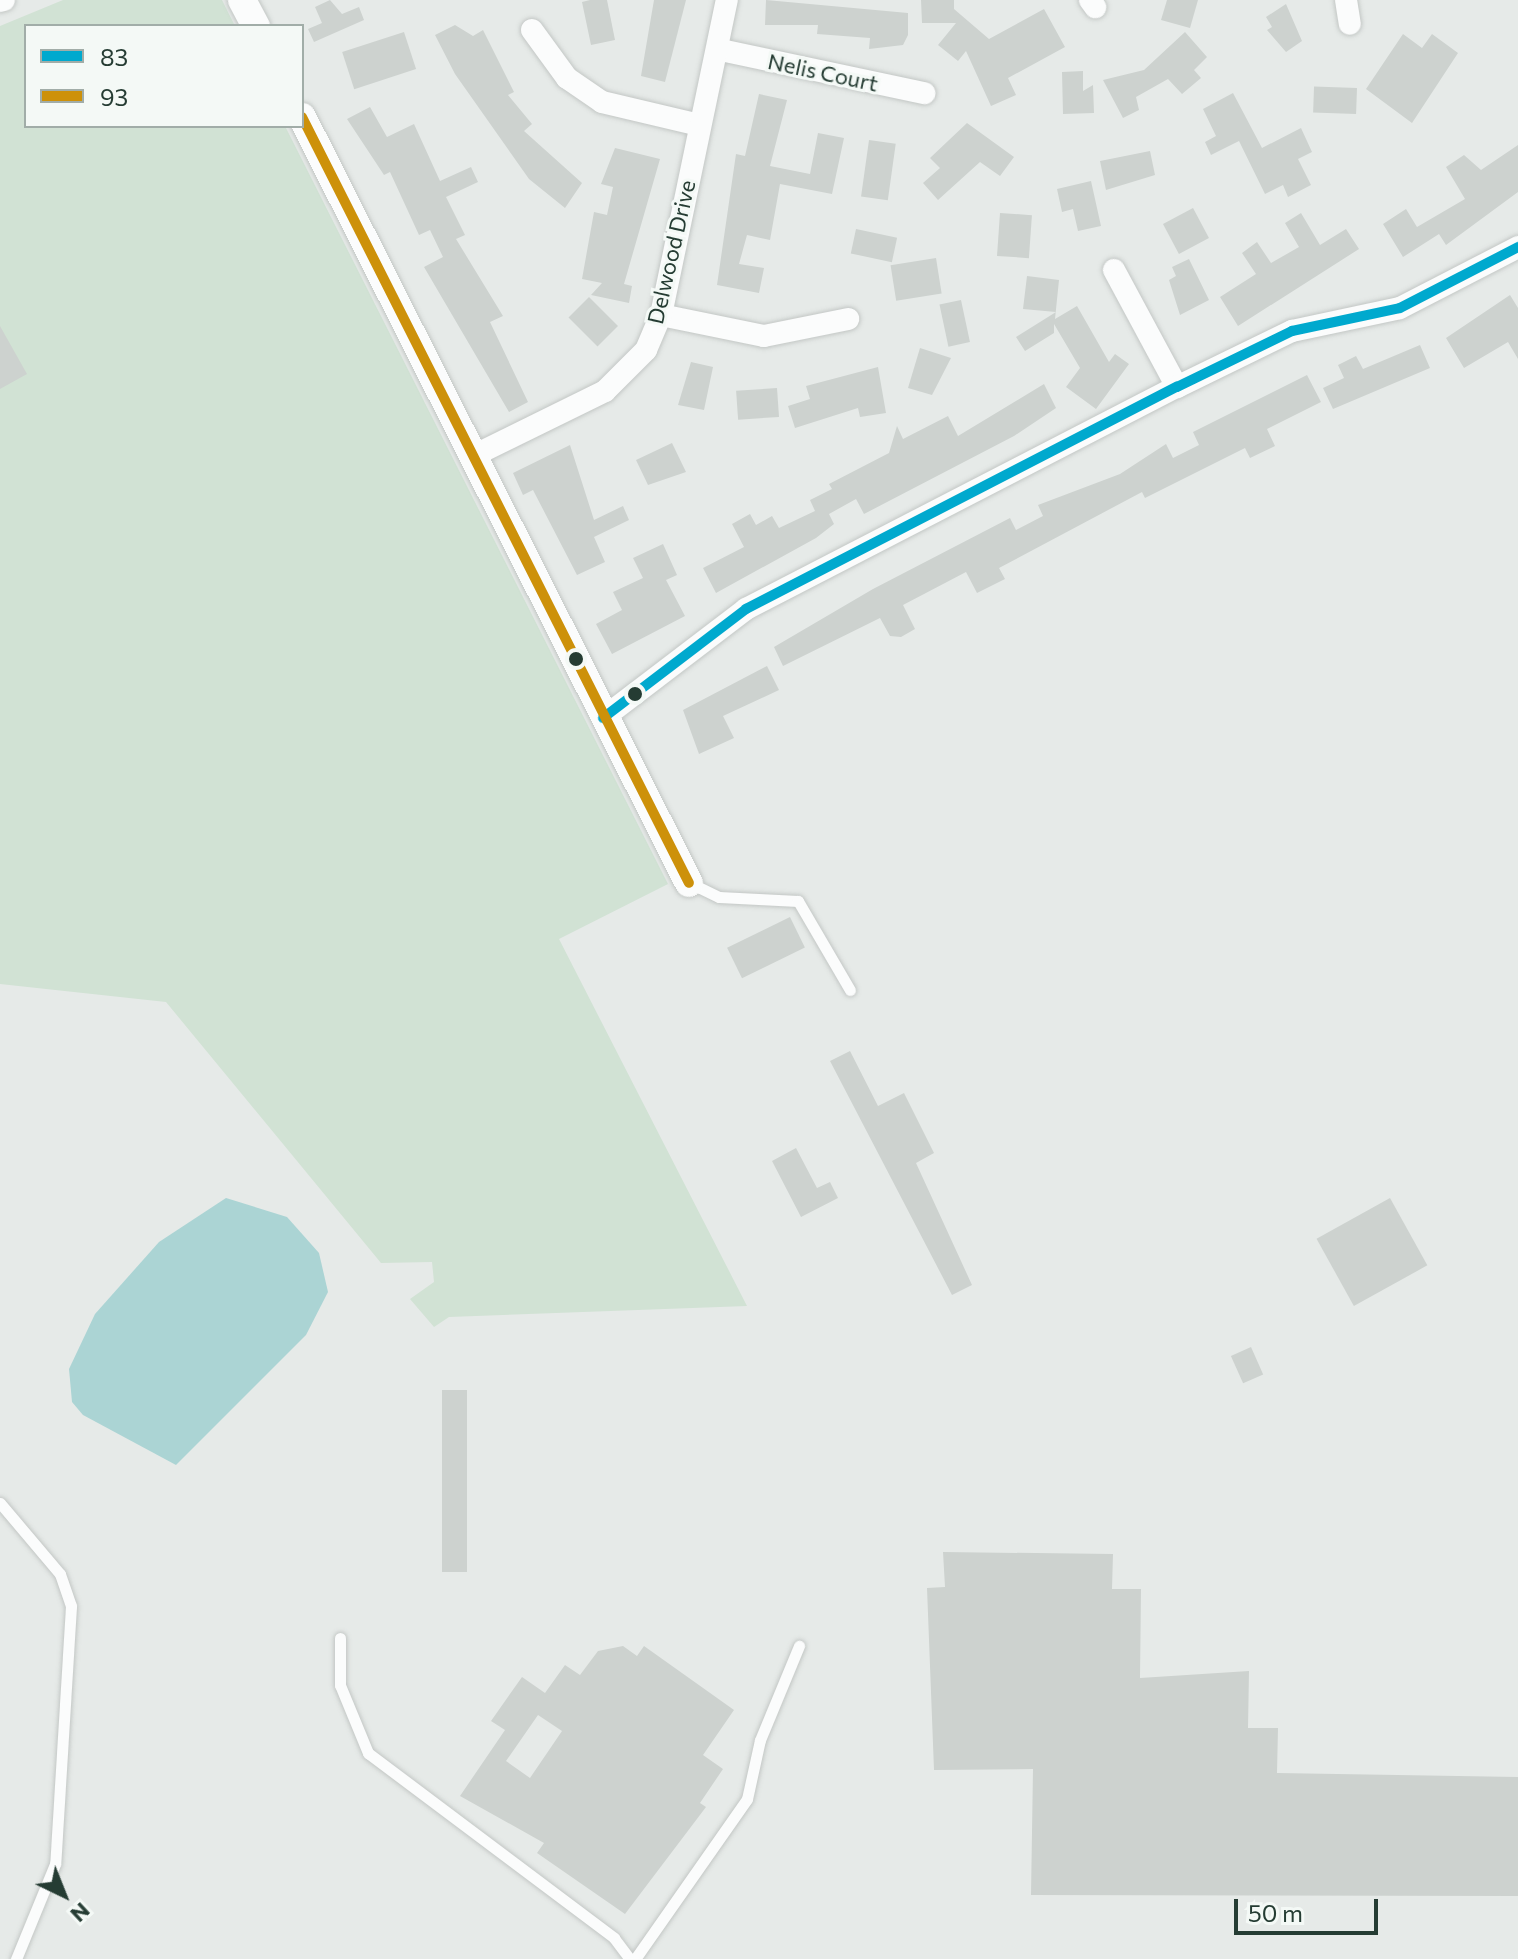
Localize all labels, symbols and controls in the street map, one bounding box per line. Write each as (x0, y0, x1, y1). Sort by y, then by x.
legend (24, 24, 304, 128)
text: 83 (100, 42, 128, 71)
street label: Nelis Court (765, 47, 881, 97)
text: 93 (100, 82, 128, 111)
street label: Delwood Drive (642, 177, 700, 327)
unlabelled marker (568, 651, 584, 667)
unlabelled marker (627, 686, 643, 702)
north arrow (24, 1855, 104, 1935)
scale bar (1238, 1883, 1382, 1933)
text: N (65, 1897, 96, 1928)
text: 50 m (1248, 1898, 1303, 1927)

